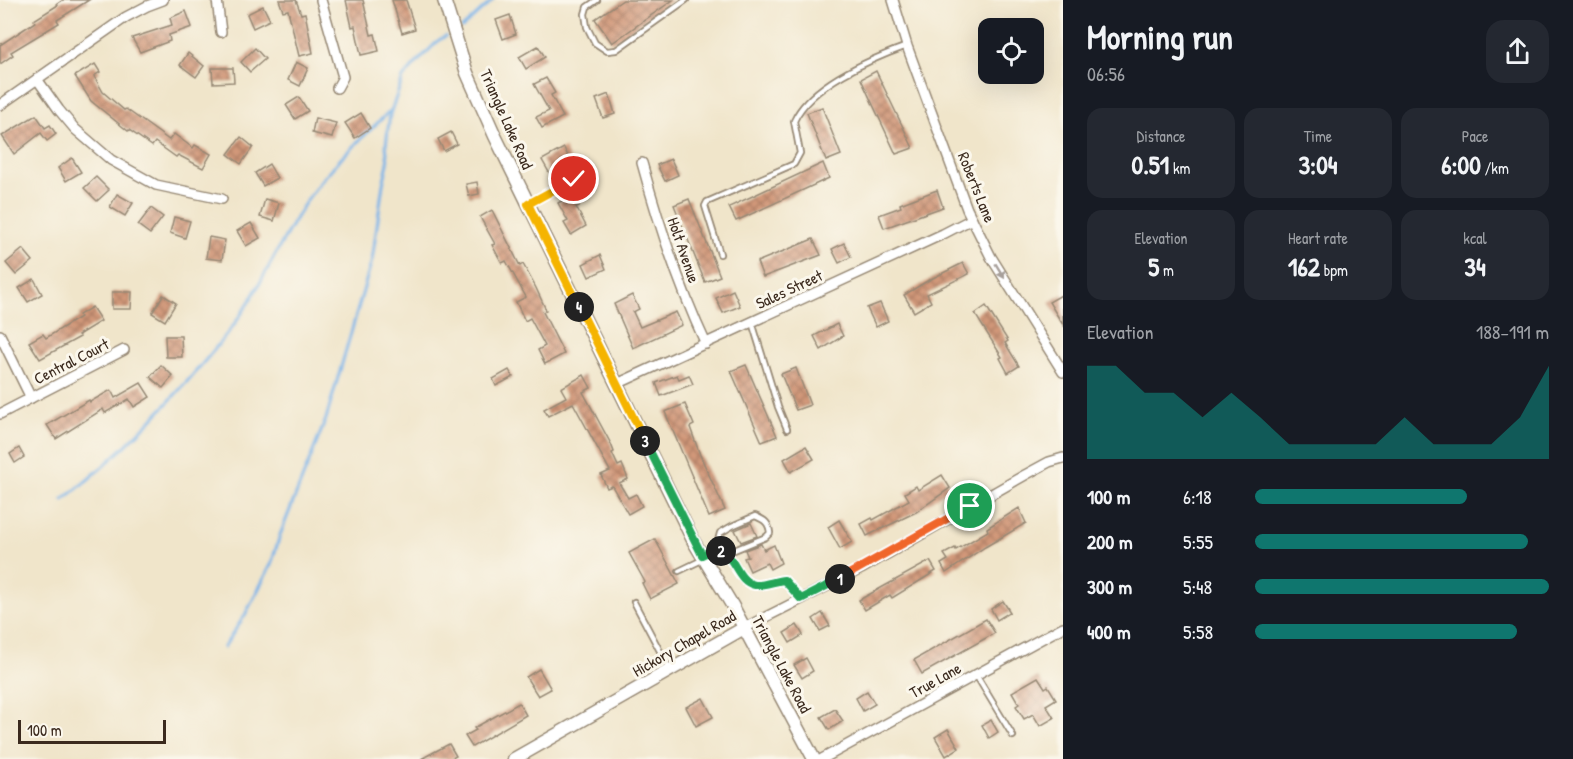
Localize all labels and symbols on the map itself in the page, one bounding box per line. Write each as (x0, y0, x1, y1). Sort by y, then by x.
street label: Triangle Lake Road (475, 66, 539, 172)
street label: Roberts Lane (953, 149, 1001, 226)
pin (548, 153, 599, 204)
street label: Holt Avenue (663, 214, 706, 286)
one-way arrow (994, 263, 1005, 279)
street label: Sales Street (752, 264, 826, 314)
pin: 4 (564, 292, 594, 322)
street label: Central Court (30, 332, 113, 389)
pin: 3 (630, 426, 660, 456)
pin (944, 480, 995, 531)
pin: 2 (706, 536, 736, 566)
pin: 1 (825, 564, 855, 594)
street label: Hickory Chapel Road (628, 604, 740, 682)
street label: Triangle Lake Road (747, 611, 817, 717)
street label: True Lane (905, 657, 965, 703)
scale bar (18, 717, 166, 744)

